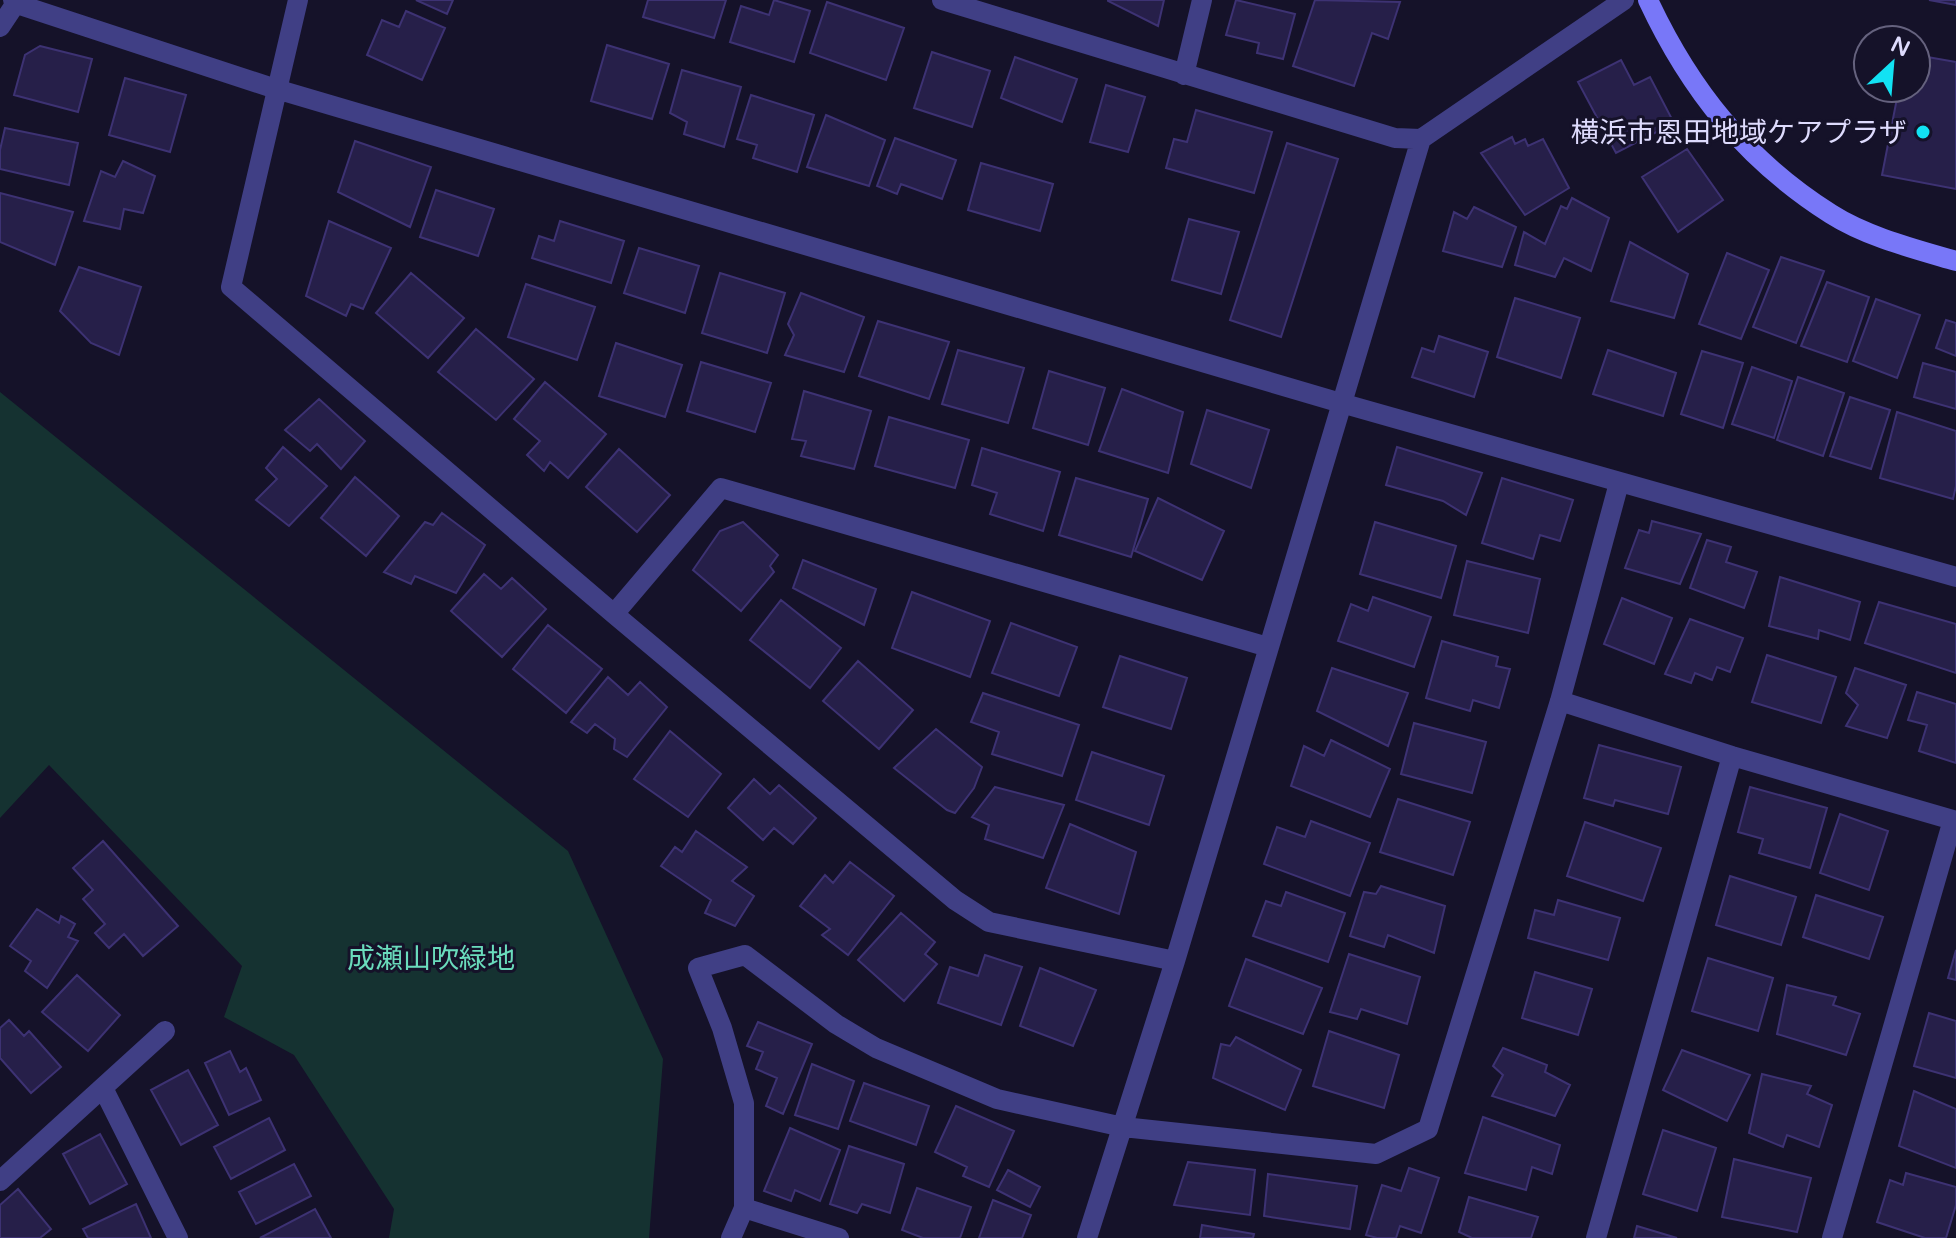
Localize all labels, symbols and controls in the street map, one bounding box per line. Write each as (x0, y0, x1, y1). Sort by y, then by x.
north arrow (1852, 24, 1932, 104)
text: N (1887, 31, 1914, 62)
place label: 横浜市恩田地域ケアプラザ (1571, 116, 1907, 150)
marker: 横浜市恩田地域ケアプラザ (1914, 123, 1932, 141)
park label: 成瀬山吹緑地 (347, 942, 515, 976)

